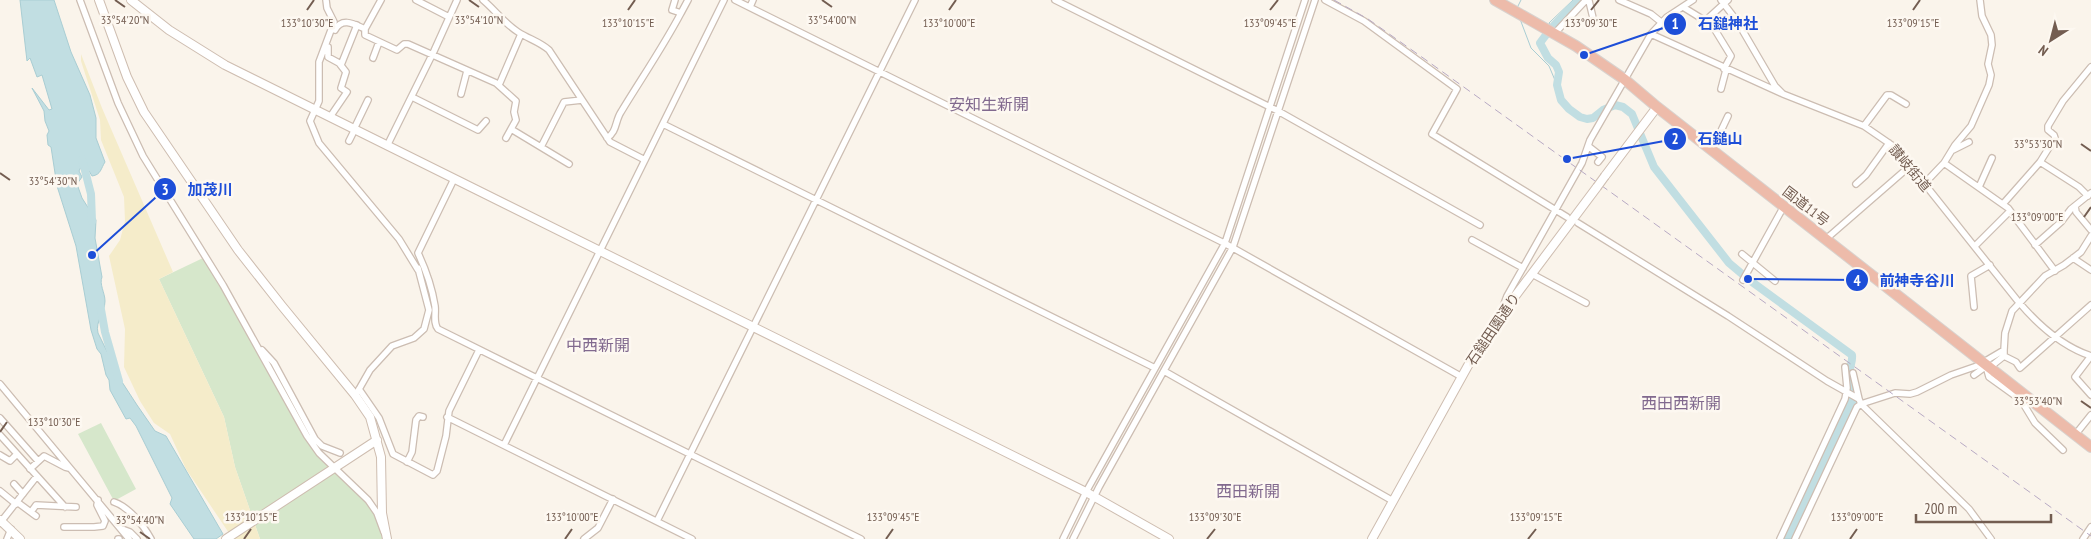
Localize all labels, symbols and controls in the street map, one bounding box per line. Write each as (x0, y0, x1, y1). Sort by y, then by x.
callout: 石鎚神社 (1663, 9, 1768, 39)
text: 33°54'20"N (101, 12, 149, 27)
text: 33°54'10"N (455, 12, 503, 27)
text: 33°54'00"N (808, 12, 856, 27)
text: 1 (1671, 14, 1679, 33)
text: 石鎚神社 (1698, 14, 1758, 33)
text: 133°10'30"E (281, 15, 333, 30)
text: 133°10'15"E (602, 15, 654, 30)
text: 133°10'00"E (923, 15, 975, 30)
text: 133°09'45"E (1244, 15, 1296, 30)
text: 133°09'30"E (1565, 15, 1617, 30)
text: 133°09'15"E (1887, 15, 1939, 30)
north arrow (2026, 15, 2076, 65)
text: N (2035, 41, 2052, 60)
district label: 安知生新開 (949, 94, 1029, 114)
callout: 石鎚山 (1662, 124, 1752, 154)
text: 2 (1671, 129, 1679, 148)
text: 石鎚山 (1697, 129, 1743, 148)
text: 33°53'30"N (2014, 136, 2062, 151)
street label: 讃岐街道 (1885, 141, 1935, 195)
text: 33°54'30"N (29, 173, 77, 188)
callout: 加茂川 (152, 174, 242, 204)
text: 3 (161, 180, 169, 199)
text: 加茂川 (187, 180, 233, 199)
street label: 国道11号 (1779, 182, 1833, 230)
text: 133°09'00"E (2011, 209, 2063, 224)
callout: 前神寺谷川 (1844, 265, 1964, 295)
text: 4 (1853, 271, 1861, 290)
text: 前神寺谷川 (1879, 271, 1955, 290)
street label: 石鎚田園通り (1462, 289, 1524, 369)
district label: 中西新開 (566, 335, 630, 355)
district label: 西田西新開 (1641, 393, 1721, 413)
text: 33°53'40"N (2014, 393, 2062, 408)
text: 133°10'30"E (28, 414, 80, 429)
district label: 西田新開 (1216, 481, 1280, 501)
scale bar (1916, 492, 2051, 524)
text: 200 m (1924, 499, 1957, 518)
text: 133°10'15"E (225, 509, 277, 524)
text: 133°10'00"E (546, 509, 598, 524)
text: 133°09'45"E (867, 509, 919, 524)
text: 133°09'30"E (1189, 509, 1241, 524)
text: 133°09'15"E (1510, 509, 1562, 524)
text: 133°09'00"E (1831, 509, 1883, 524)
text: 33°54'40"N (116, 512, 164, 527)

